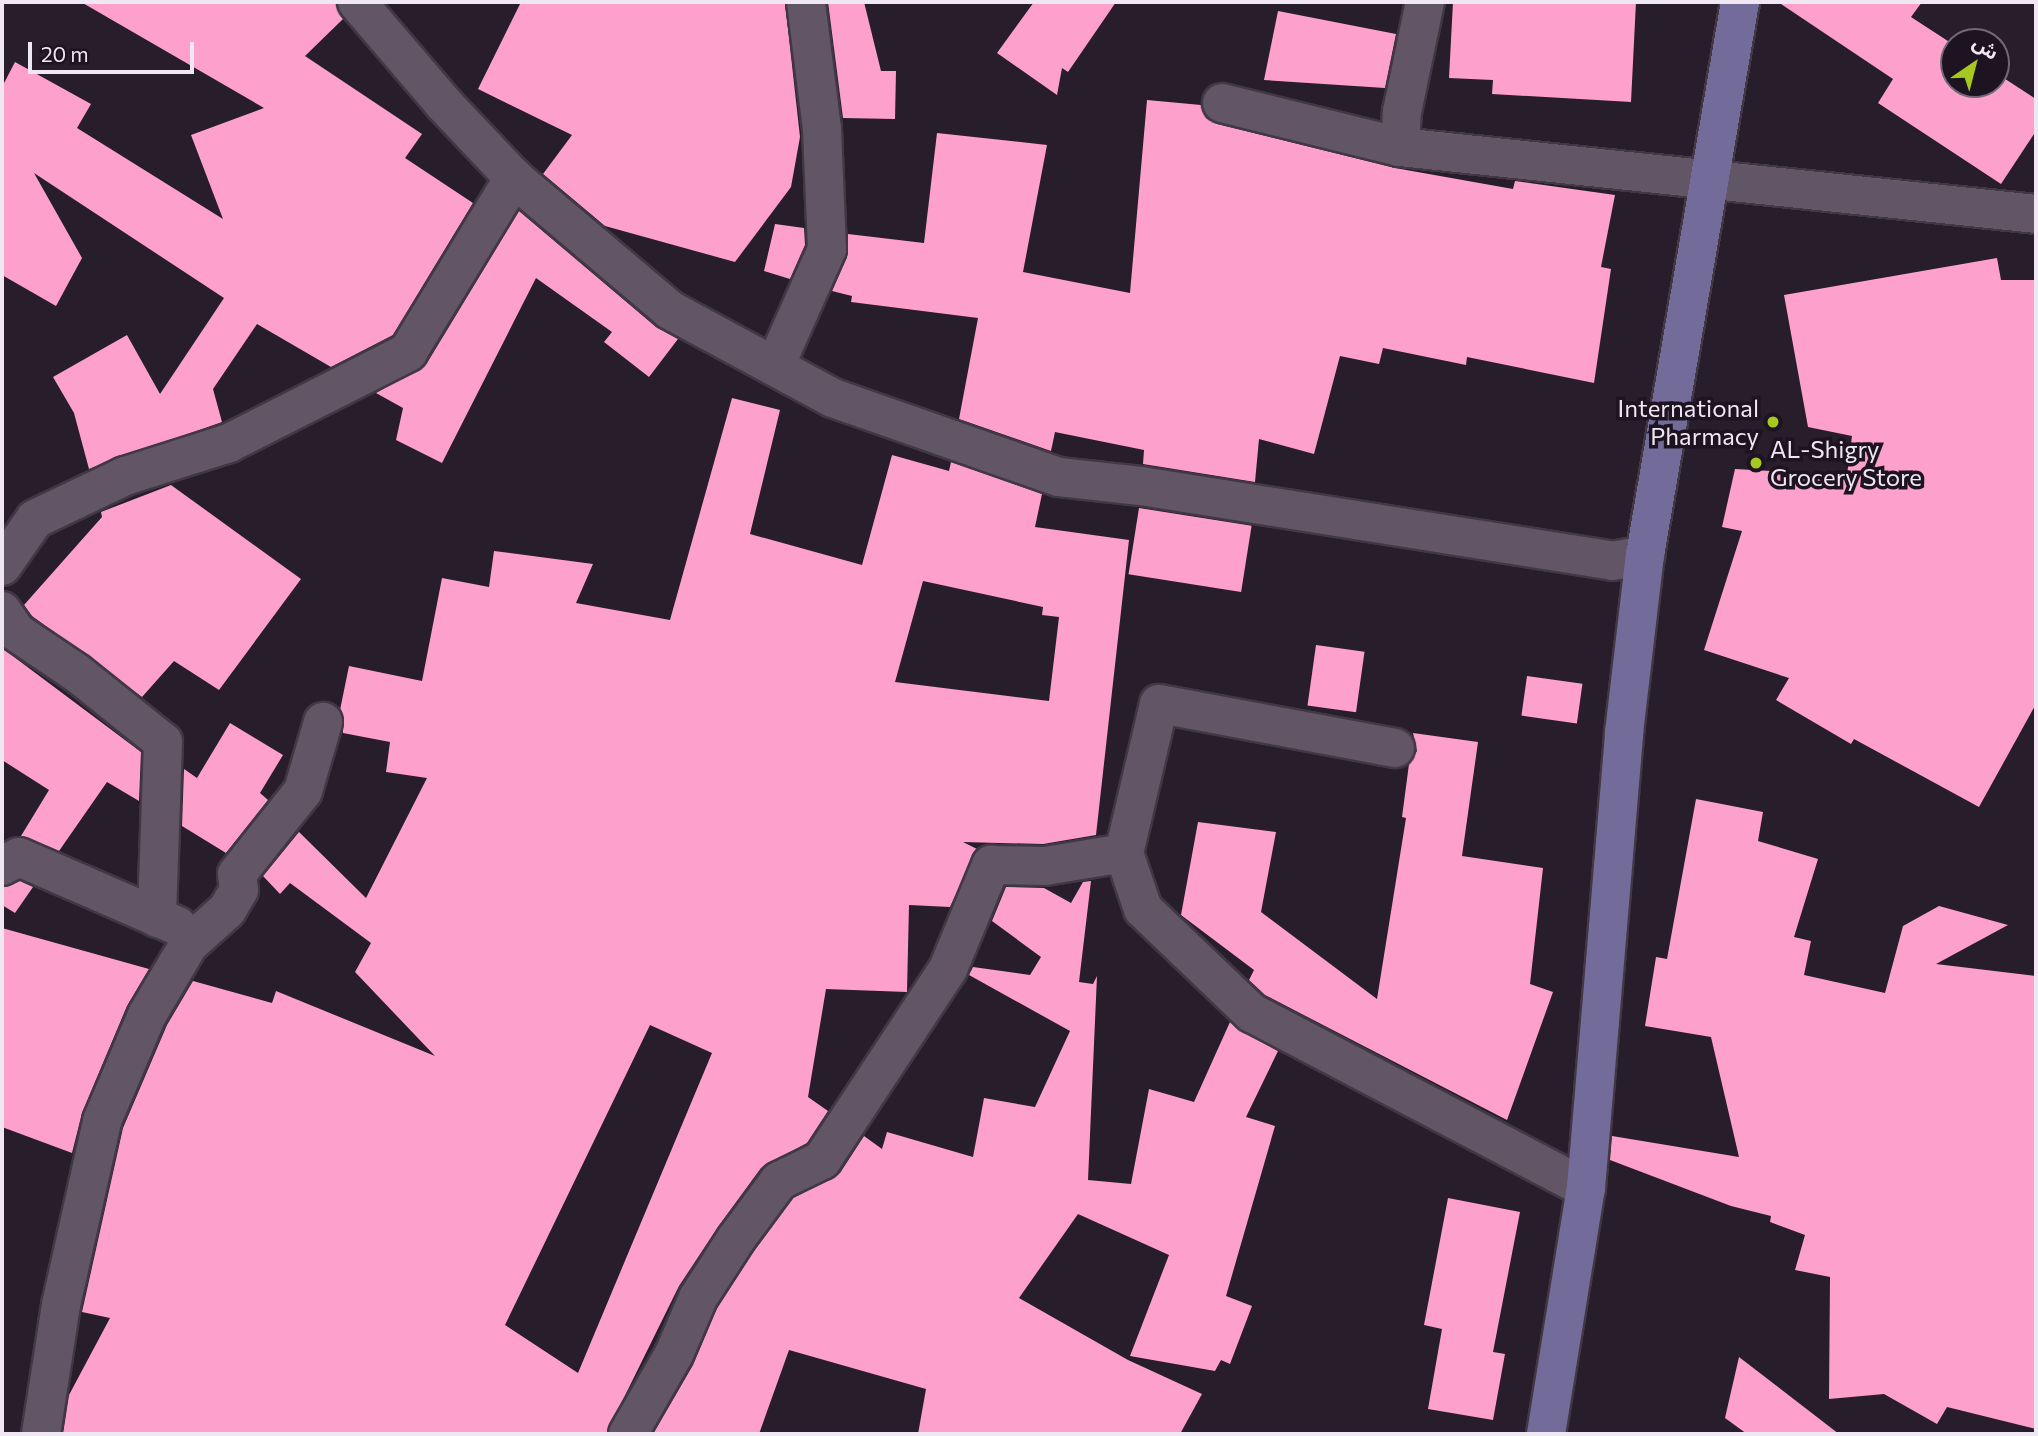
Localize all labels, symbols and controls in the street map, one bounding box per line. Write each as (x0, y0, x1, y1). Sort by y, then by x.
scale bar (32, 28, 198, 72)
north arrow (1940, 28, 2010, 98)
text: ش (1969, 30, 2003, 64)
text: 20 m (41, 41, 89, 66)
place label: International Pharmacy (1618, 394, 1759, 450)
marker: International Pharmacy (1765, 414, 1781, 430)
place label: AL-Shigry Grocery Store (1770, 435, 1922, 491)
marker: AL-Shigry Grocery Store (1748, 455, 1764, 471)

